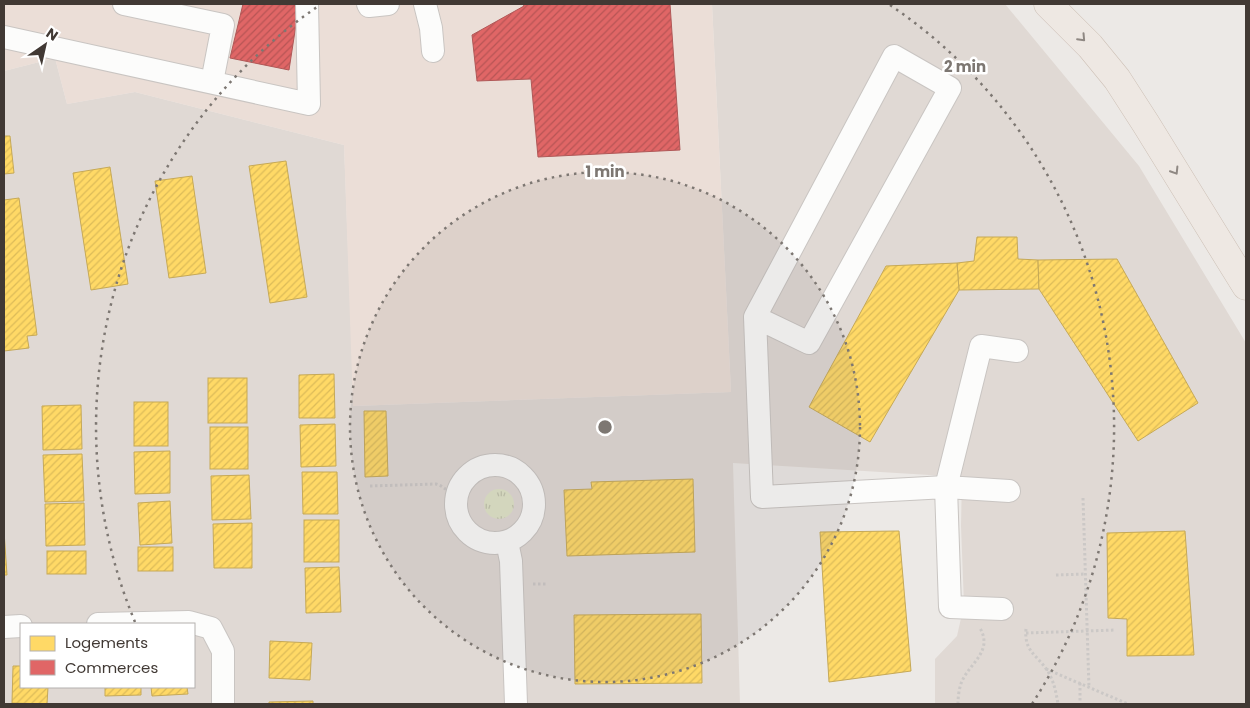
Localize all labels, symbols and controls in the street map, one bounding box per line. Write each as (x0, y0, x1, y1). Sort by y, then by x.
north arrow (20, 20, 70, 70)
text: N (42, 23, 62, 45)
one-way arrow (1076, 33, 1085, 42)
text: 2 min (944, 56, 986, 77)
text: 1 min (585, 161, 625, 182)
one-way arrow (1169, 166, 1179, 175)
centre of rings (596, 418, 614, 436)
legend (20, 623, 195, 688)
text: Logements (65, 632, 148, 653)
text: Commerces (65, 657, 158, 678)

